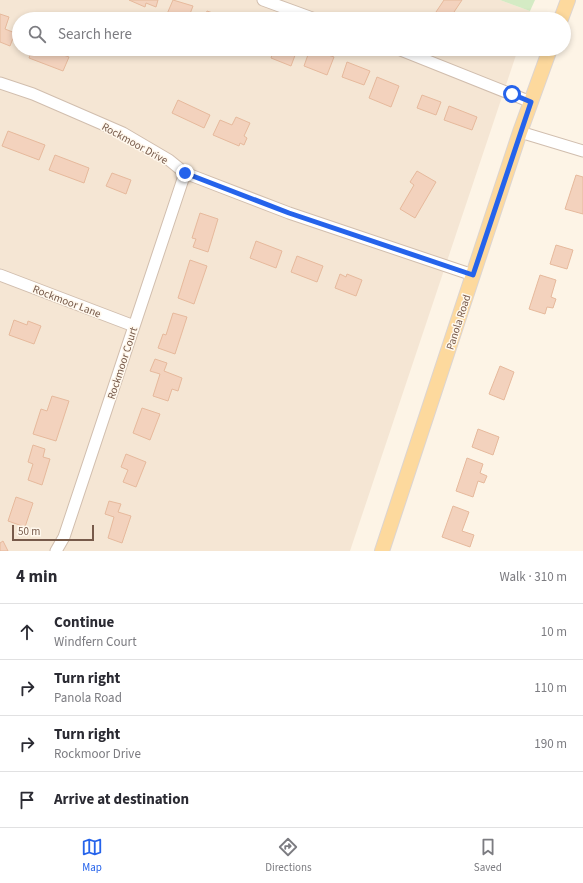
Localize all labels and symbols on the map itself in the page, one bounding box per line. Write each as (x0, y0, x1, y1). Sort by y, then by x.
route start (503, 85, 521, 103)
street label: Rockmoor Drive (99, 119, 171, 168)
route end (176, 164, 194, 182)
street label: Rockmoor Lane (31, 282, 104, 322)
street label: Panola Road (442, 293, 474, 352)
street label: Rockmoor Court (104, 325, 141, 401)
scale bar (12, 523, 94, 542)

